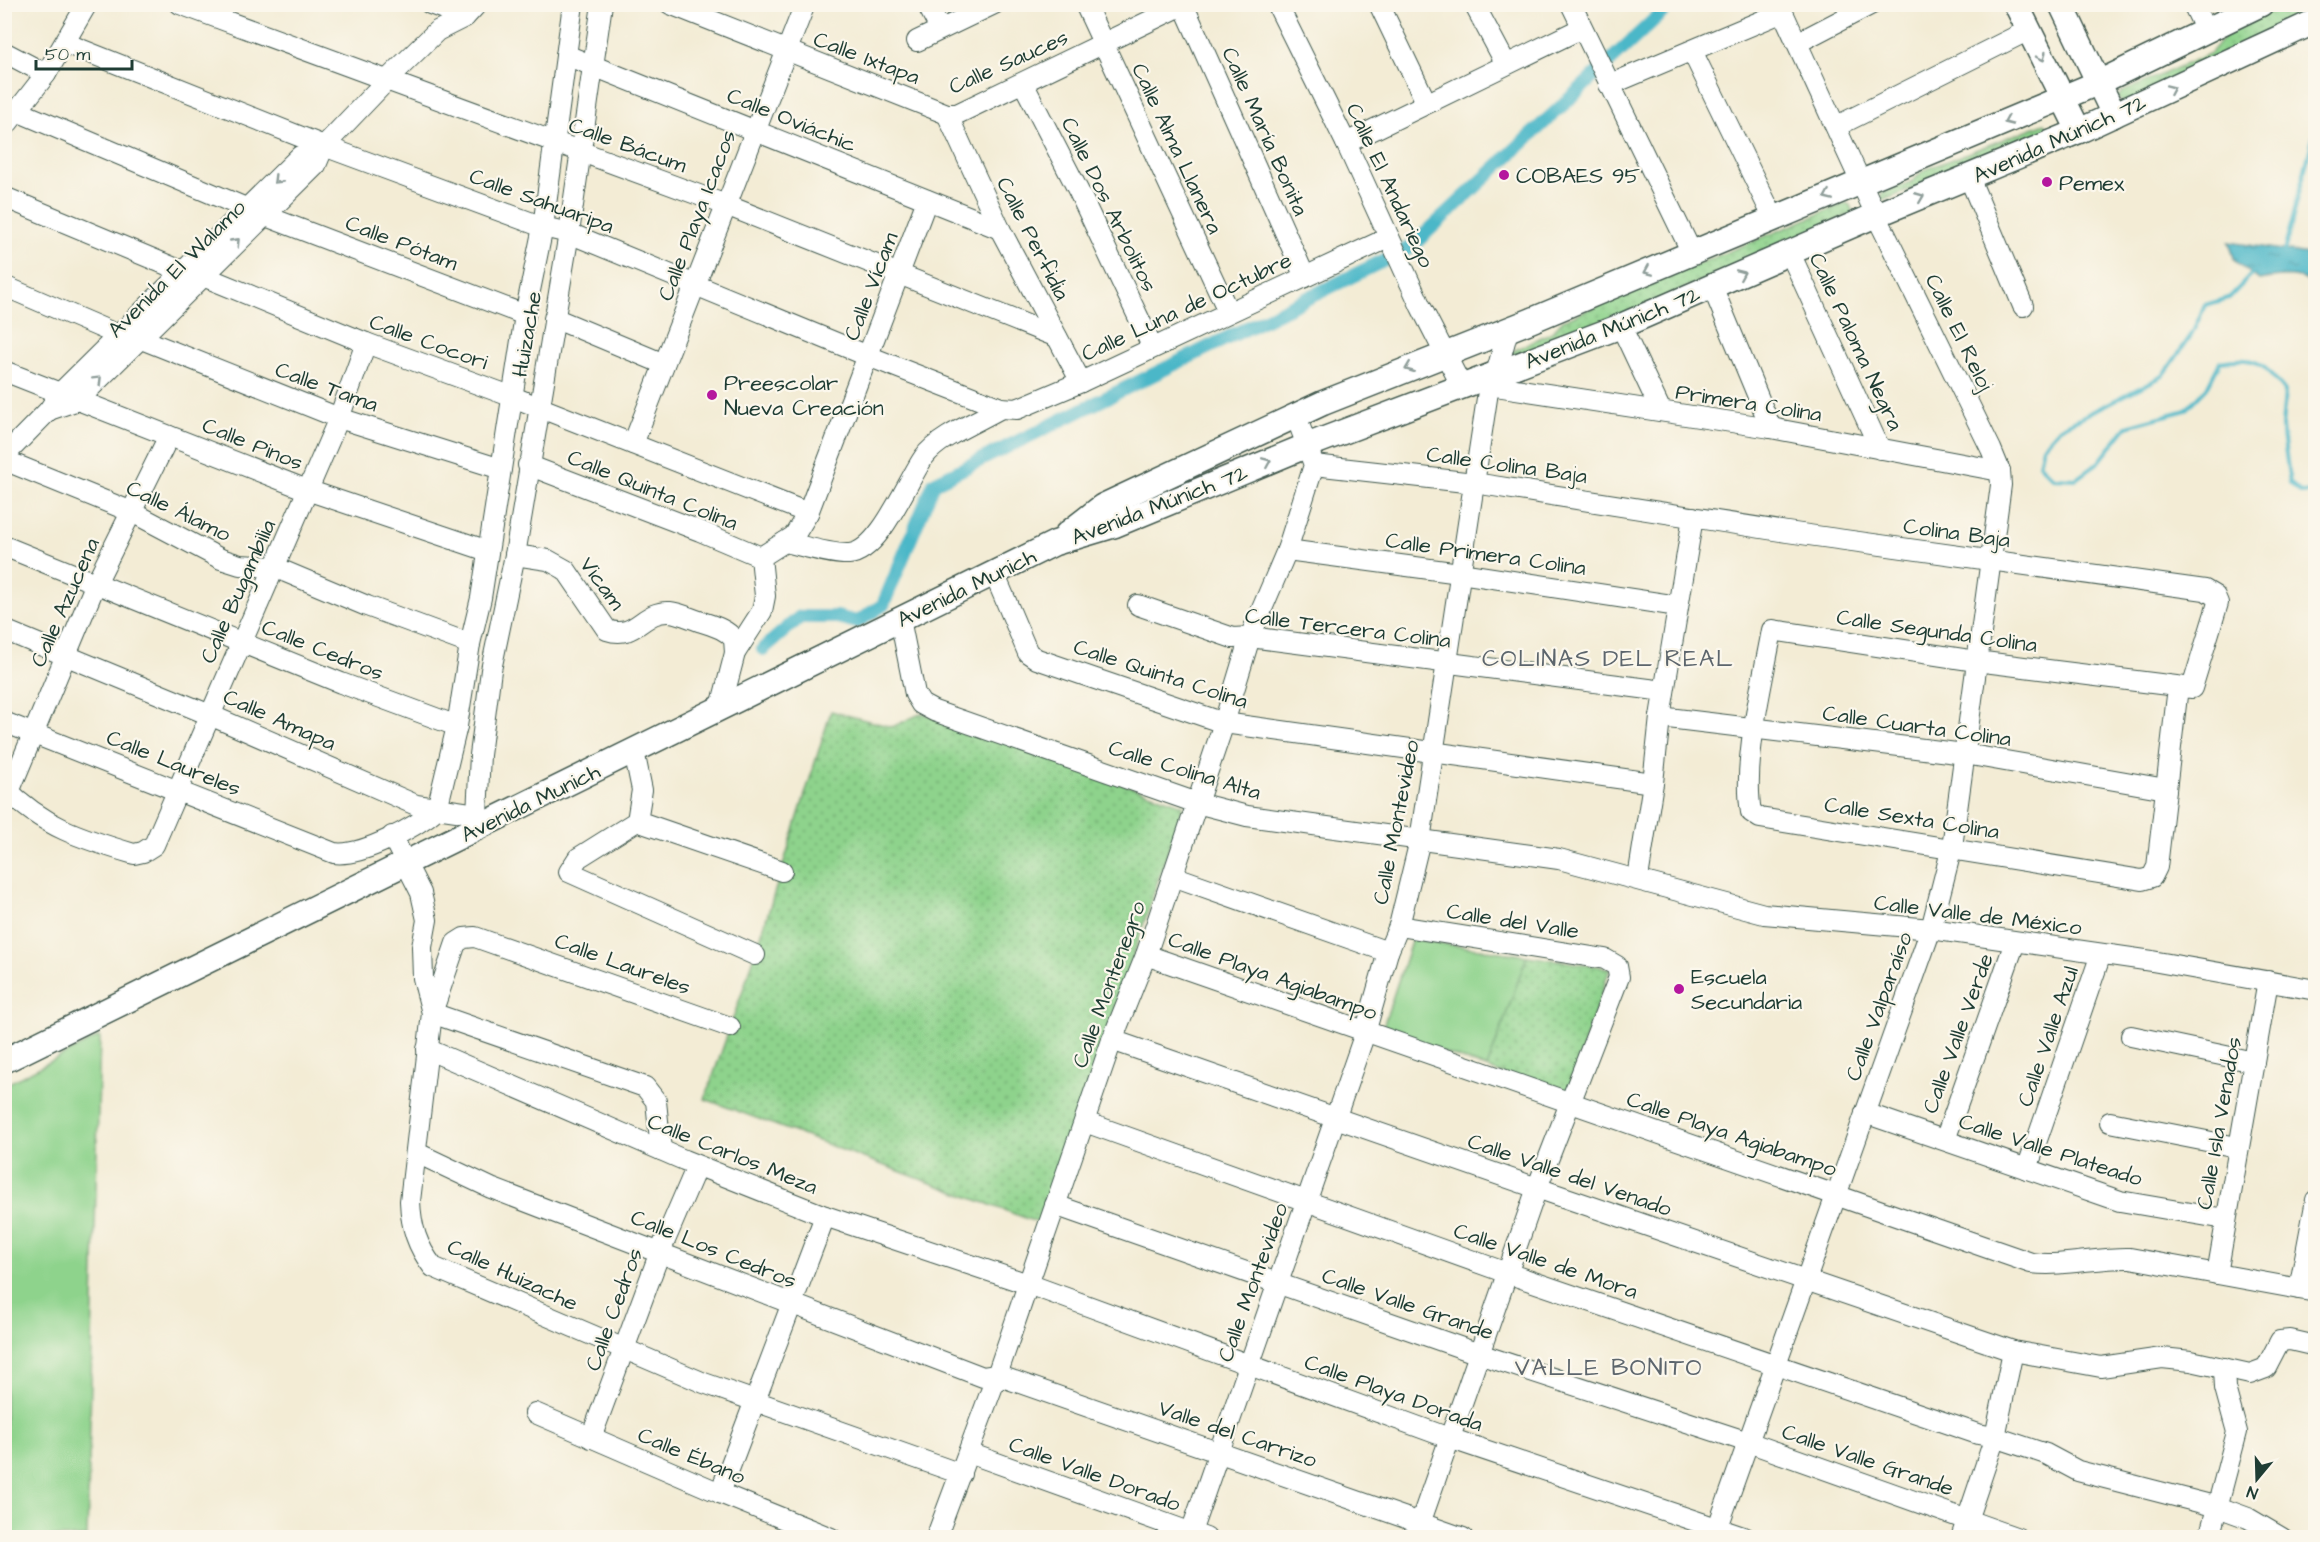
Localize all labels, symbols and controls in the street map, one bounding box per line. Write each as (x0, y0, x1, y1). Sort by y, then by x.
street label: Calle Sauces (944, 22, 1073, 103)
street label: Calle Ixtapa (809, 24, 924, 93)
scale bar (36, 33, 132, 71)
text: 50 m (45, 42, 90, 67)
street label: Calle María Bonita (1214, 42, 1316, 221)
one-way arrow (2035, 51, 2046, 61)
street label: Calle Alma Llanera (1123, 58, 1230, 239)
street label: Calle Oviáchic (722, 80, 861, 160)
one-way arrow (2164, 84, 2175, 96)
street label: Avenida Múnich 72 (1968, 87, 2151, 191)
street label: Calle El Andariego (1337, 98, 1442, 274)
street label: Calle Bácum (564, 110, 691, 181)
street label: Calle Dos Arbolitos (1053, 112, 1164, 297)
one-way arrow (2003, 114, 2014, 126)
street label: Calle Playa Icacos (651, 126, 745, 306)
street label: Calle Sahuaripa (465, 161, 618, 242)
place label: COBAES 95 (1516, 161, 1641, 192)
marker: COBAES 95 (1497, 168, 1511, 182)
place label: Pemex (2059, 168, 2125, 199)
one-way arrow (274, 172, 285, 183)
street label: Calle Perfidia (988, 172, 1077, 306)
marker: Pemex (2040, 175, 2054, 189)
one-way arrow (1823, 189, 1834, 201)
street label: Avenida El Walamo (101, 192, 254, 345)
one-way arrow (1914, 192, 1925, 204)
street label: Calle Pótam (341, 208, 462, 279)
street label: Calle Vícam (837, 228, 906, 345)
one-way arrow (229, 239, 240, 249)
street label: Calle Luna de Octubre (1076, 245, 1297, 370)
street label: Calle Paloma Negra (1800, 248, 1910, 436)
one-way arrow (1643, 264, 1654, 276)
one-way arrow (1734, 269, 1745, 281)
street label: Calle El Reloj (1917, 269, 2000, 397)
street label: Avenida Múnich 72 (1520, 279, 1705, 378)
street label: Huizache (505, 289, 550, 380)
street label: Calle Cocori (365, 307, 492, 378)
street label: Calle Tama (271, 354, 382, 420)
one-way arrow (1404, 361, 1415, 373)
place label: Preescolar Nueva Creación (724, 368, 884, 424)
one-way arrow (90, 376, 101, 387)
street label: Primera Colina (1673, 377, 1824, 430)
marker: Preescolar Nueva Creación (705, 388, 719, 402)
street label: Calle Pinos (197, 410, 307, 479)
street label: Calle Colina Baja (1424, 439, 1589, 492)
street label: Calle Quinta Colina (563, 442, 742, 539)
street label: Avenida Múnich 72 (1067, 457, 1253, 553)
one-way arrow (1261, 457, 1272, 469)
street label: Calle Álamo (121, 473, 236, 550)
street label: Colina Baja (1901, 511, 2012, 556)
street label: Calle Bugambilia (193, 515, 285, 669)
street label: Calle Primera Colina (1384, 525, 1588, 584)
street label: Calle Azucena (23, 533, 108, 672)
street label: Avenida Munich (892, 541, 1042, 635)
street label: Vicam (572, 551, 632, 617)
street label: Calle Tercera Colina (1243, 600, 1452, 656)
street label: Calle Segunda Colina (1834, 602, 2039, 662)
street label: Calle Cedros (257, 612, 388, 689)
street label: Calle Quinta Colina (1069, 632, 1252, 717)
district label: COLINAS DEL REAL (1482, 642, 1734, 676)
street label: Calle Amapa (218, 682, 341, 759)
street label: Calle Cuarta Colina (1820, 698, 2013, 755)
street label: Calle Laureles (102, 722, 245, 804)
street label: Calle Colina Alta (1105, 733, 1265, 808)
street label: Calle Montevideo (1365, 737, 1428, 907)
street label: Avenida Munich (456, 756, 606, 850)
street label: Calle Sexta Colina (1822, 789, 2001, 848)
street label: Calle Valle de México (1872, 887, 2084, 944)
street label: Calle Montenegro (1065, 896, 1155, 1073)
street label: Calle del Valle (1444, 896, 1581, 947)
street label: Calle Playa Agiabampo (1163, 924, 1382, 1030)
street label: Calle Laureles (550, 925, 695, 1003)
street label: Calle Valparaíso (1838, 927, 1921, 1085)
street label: Calle Valle Verde (1915, 949, 2002, 1118)
place label: Escuela Secundaria (1691, 962, 1802, 1018)
street label: Calle Valle Azul (2010, 962, 2087, 1111)
marker: Escuela Secundaria (1672, 982, 1686, 996)
street label: Calle Isla Venados (2189, 1034, 2250, 1212)
street label: Calle Playa Agiabampo (1622, 1084, 1841, 1186)
street label: Calle Carlos Meza (643, 1106, 822, 1203)
street label: Calle Valle Plateado (1955, 1106, 2147, 1195)
street label: Calle Valle del Venado (1463, 1126, 1676, 1225)
street label: Calle Montevideo (1210, 1198, 1297, 1366)
street label: Calle Los Cedros (626, 1202, 801, 1297)
street label: Calle Valle de Mora (1449, 1215, 1642, 1307)
street label: Calle Huizache (442, 1232, 583, 1319)
street label: Calle Cedros (578, 1244, 651, 1375)
street label: Calle Valle Grande (1317, 1260, 1498, 1348)
street label: Calle Playa Dorada (1300, 1347, 1487, 1441)
district label: VALLE BONITO (1515, 1351, 1703, 1385)
street label: Valle del Carrizo (1154, 1393, 1321, 1476)
street label: Calle Valle Grande (1777, 1416, 1958, 1504)
street label: Calle Ébano (633, 1420, 751, 1493)
street label: Calle Valle Dorado (1004, 1429, 1185, 1520)
north arrow (2227, 1449, 2287, 1509)
text: N (2244, 1480, 2261, 1504)

